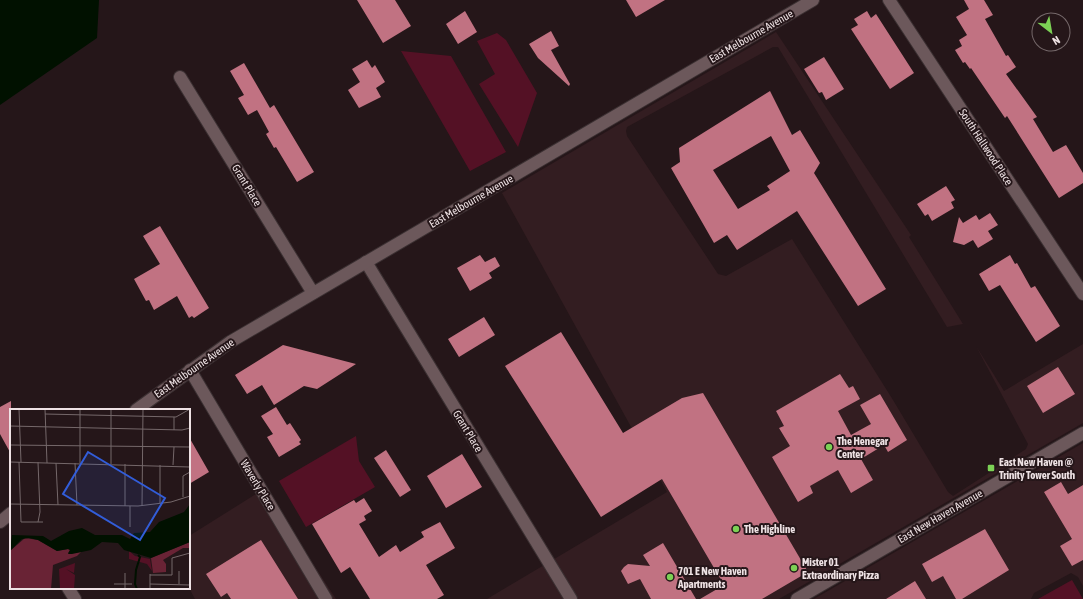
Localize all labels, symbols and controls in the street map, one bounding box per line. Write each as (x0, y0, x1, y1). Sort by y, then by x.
street label: East Melbourne Avenue (707, 7, 795, 65)
north arrow (1031, 12, 1071, 52)
text: N (1050, 34, 1062, 47)
street label: South Hallwood Place (957, 107, 1015, 187)
street label: Grant Place (230, 162, 264, 208)
street label: East Melbourne Avenue (427, 172, 515, 230)
street label: East Melbourne Avenue (152, 336, 236, 400)
street label: Grant Place (451, 408, 485, 454)
inset map (10, 409, 190, 589)
place label: The Henegar Center (837, 435, 889, 460)
marker: The Henegar Center (824, 442, 834, 452)
place label: East New Haven @ Trinity Tower South (999, 456, 1075, 481)
street label: Waverly Place (238, 458, 278, 512)
marker: East New Haven @ Trinity Tower South (986, 463, 996, 473)
street label: East New Haven Avenue (895, 487, 985, 545)
place label: The Highline (744, 523, 795, 535)
marker: The Highline (731, 524, 741, 534)
place label: Mister 01 Extraordinary Pizza (802, 556, 879, 581)
marker: Mister 01 Extraordinary Pizza (789, 563, 799, 573)
place label: 701 E New Haven Apartments (677, 565, 747, 590)
marker: 701 E New Haven Apartments (665, 572, 675, 582)

